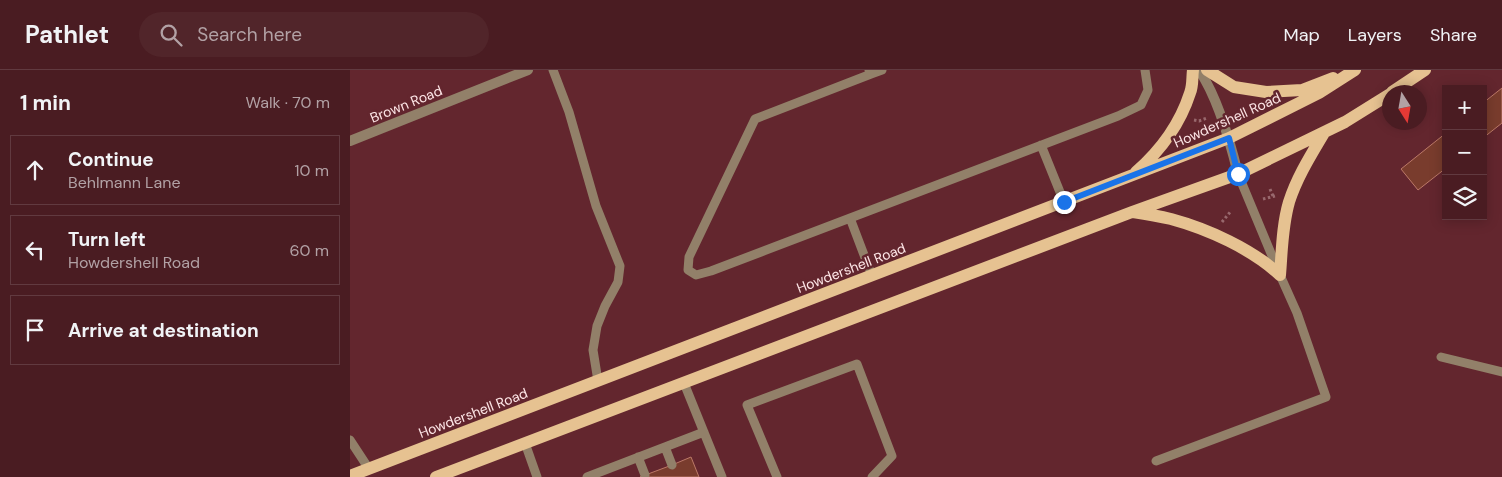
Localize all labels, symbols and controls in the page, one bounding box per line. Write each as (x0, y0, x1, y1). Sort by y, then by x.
search box (139, 12, 489, 57)
text: Pathlet (25, 19, 109, 50)
icon: search (157, 21, 185, 49)
text: Search here (197, 22, 302, 47)
text: Map (1284, 23, 1320, 47)
text: Layers (1348, 23, 1402, 47)
text: Share (1430, 23, 1477, 47)
street label: Brown Road (367, 81, 445, 127)
north arrow (1382, 85, 1427, 130)
map controls (1442, 85, 1487, 220)
button: + (1442, 85, 1487, 130)
street label: Howdershell Road (1171, 88, 1283, 152)
text: 1 min (20, 89, 71, 117)
text: Walk · 70 m (246, 92, 330, 113)
button: − (1442, 130, 1487, 175)
text: Continue (68, 147, 154, 172)
icon: ahead (21, 156, 49, 184)
text: 10 m (295, 160, 329, 181)
route start (1227, 163, 1250, 186)
text: Behlmann Lane (68, 172, 181, 193)
button: layers (1442, 175, 1487, 220)
route end (1053, 191, 1076, 214)
text: Turn left (68, 227, 146, 252)
icon: left (21, 236, 49, 264)
street label: Howdershell Road (794, 239, 908, 297)
text: 60 m (289, 240, 329, 261)
text: Howdershell Road (68, 252, 200, 273)
icon: arrive (21, 316, 49, 344)
text: Arrive at destination (68, 318, 259, 343)
street label: Howdershell Road (416, 384, 530, 442)

